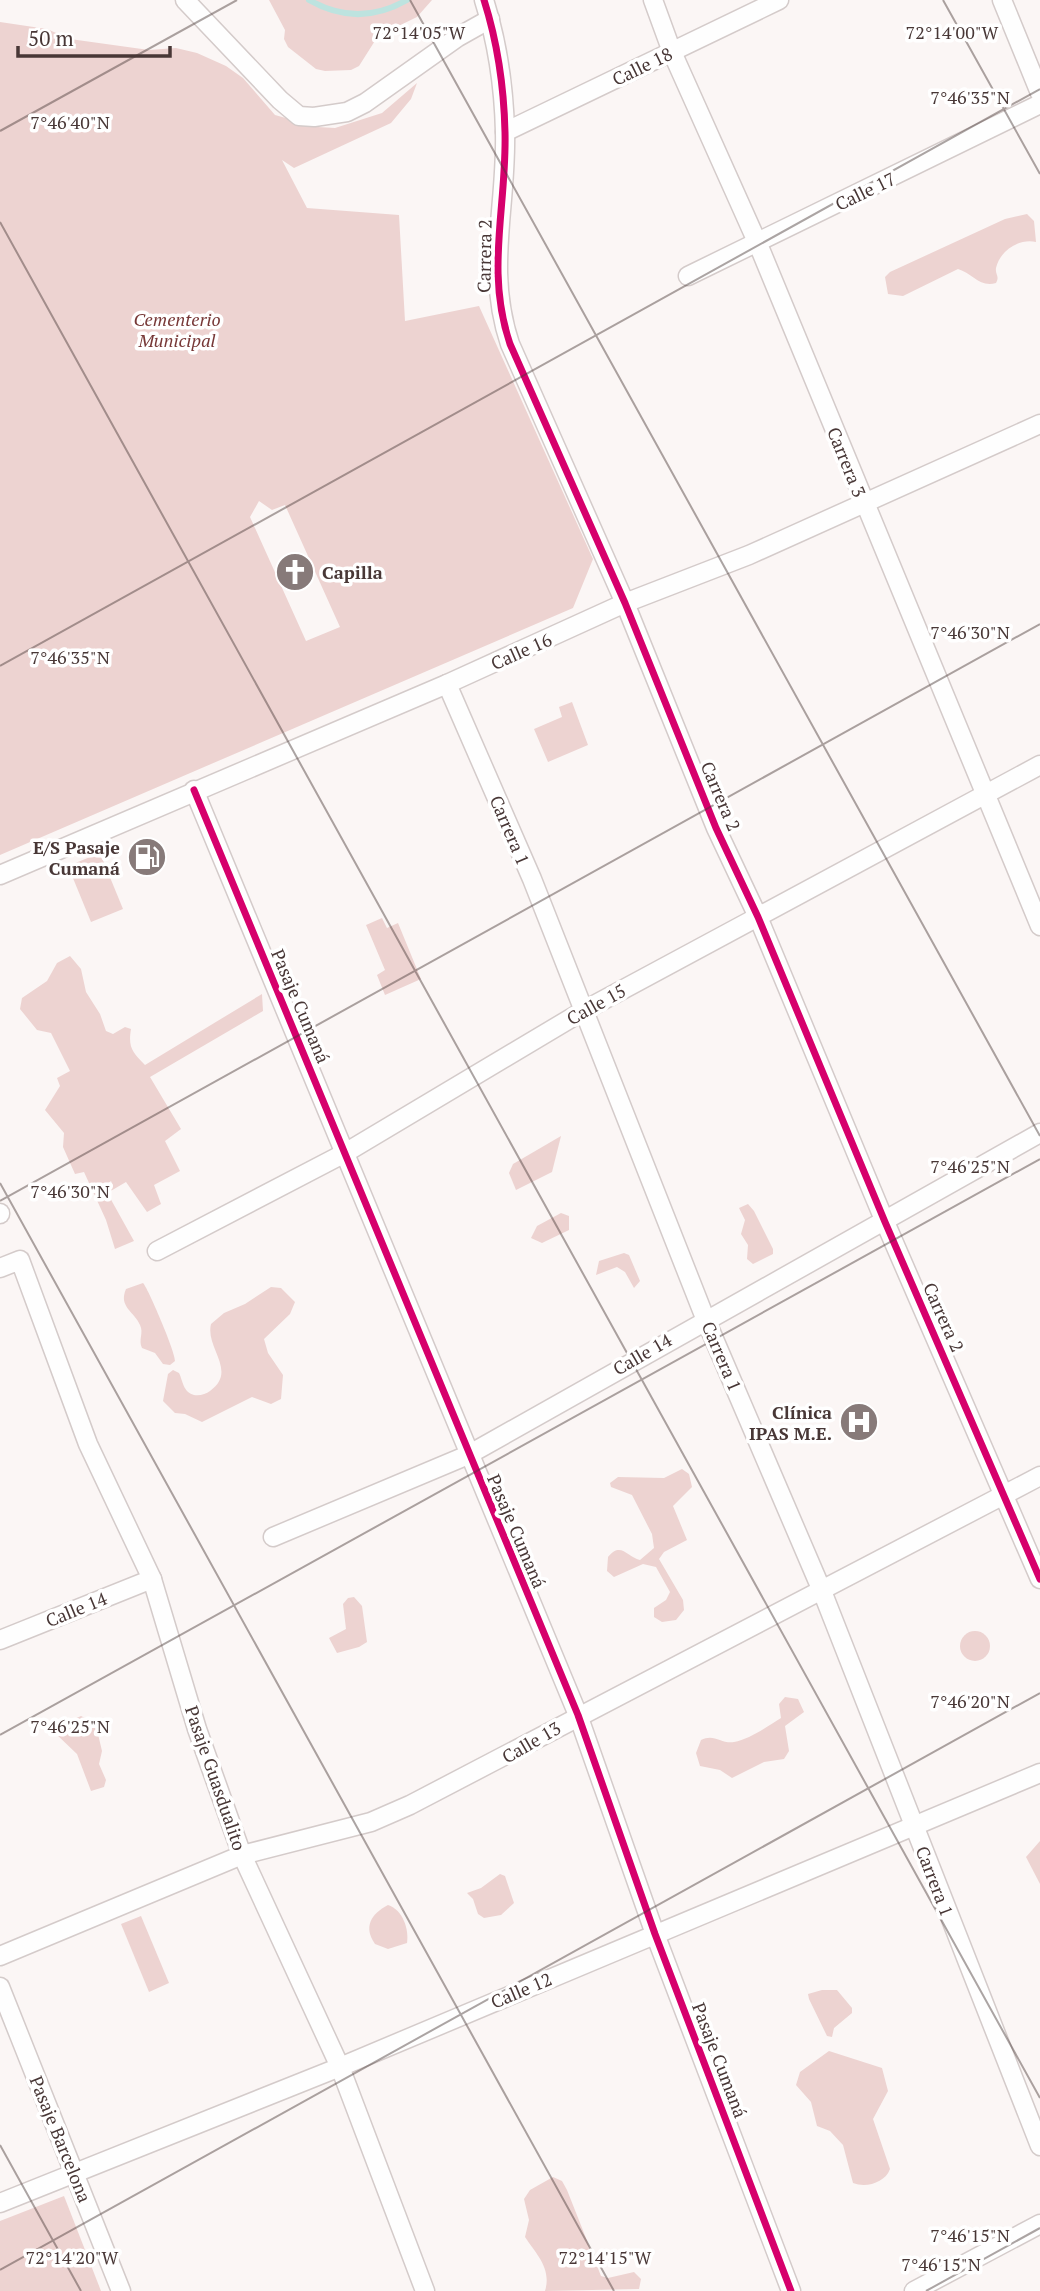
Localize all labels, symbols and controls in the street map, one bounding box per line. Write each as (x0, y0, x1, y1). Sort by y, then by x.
scale bar (18, 14, 170, 58)
text: 72°14'05"W (373, 20, 466, 44)
text: 72°14'00"W (906, 20, 999, 44)
text: 50 m (28, 24, 74, 52)
street label: Calle 18 (608, 41, 676, 91)
text: 7°46'35"N (930, 85, 1010, 109)
text: 7°46'40"N (30, 110, 110, 134)
street label: Calle 17 (831, 166, 899, 216)
street label: Carrera 2 (471, 219, 497, 293)
park label: Cementerio Municipal (133, 307, 221, 352)
street label: Carrera 3 (822, 423, 872, 501)
church icon: Capilla (274, 551, 316, 593)
place label: Capilla (322, 560, 383, 584)
text: 7°46'30"N (930, 620, 1010, 644)
street label: Calle 16 (487, 627, 556, 675)
text: 7°46'35"N (30, 645, 110, 669)
street label: Carrera 2 (696, 757, 746, 835)
street label: Carrera 1 (485, 791, 535, 869)
place label: E/S Pasaje Cumaná (33, 835, 120, 880)
fuel station icon: E/S Pasaje Cumaná (126, 836, 168, 878)
street label: Pasaje Cumaná (266, 945, 336, 1067)
street label: Calle 15 (562, 978, 630, 1030)
text: 7°46'25"N (930, 1154, 1010, 1178)
text: 7°46'30"N (30, 1179, 110, 1203)
street label: Carrera 2 (918, 1279, 970, 1355)
street label: Carrera 1 (697, 1317, 747, 1395)
street label: Calle 14 (608, 1327, 676, 1380)
place label: Clínica IPAS M.E. (749, 1400, 832, 1445)
hospital icon: Clínica IPAS M.E. (838, 1401, 880, 1443)
street label: Pasaje Cumaná (482, 1470, 552, 1592)
street label: Calle 14 (42, 1586, 111, 1632)
text: 7°46'20"N (930, 1689, 1010, 1713)
street label: Pasaje Guasdualito (180, 1702, 252, 1854)
text: 7°46'25"N (30, 1714, 110, 1738)
street label: Calle 13 (497, 1716, 565, 1768)
street label: Carrera 1 (911, 1842, 959, 1920)
street label: Calle 12 (487, 1966, 555, 2014)
street label: Pasaje Cumaná (687, 1999, 753, 2121)
street label: Pasaje Barcelona (25, 2072, 97, 2206)
text: 7°46'15"N (930, 2223, 1010, 2247)
text: 72°14'20"W (26, 2245, 119, 2269)
text: 72°14'15"W (559, 2245, 652, 2269)
text: 7°46'15"N (901, 2252, 981, 2276)

